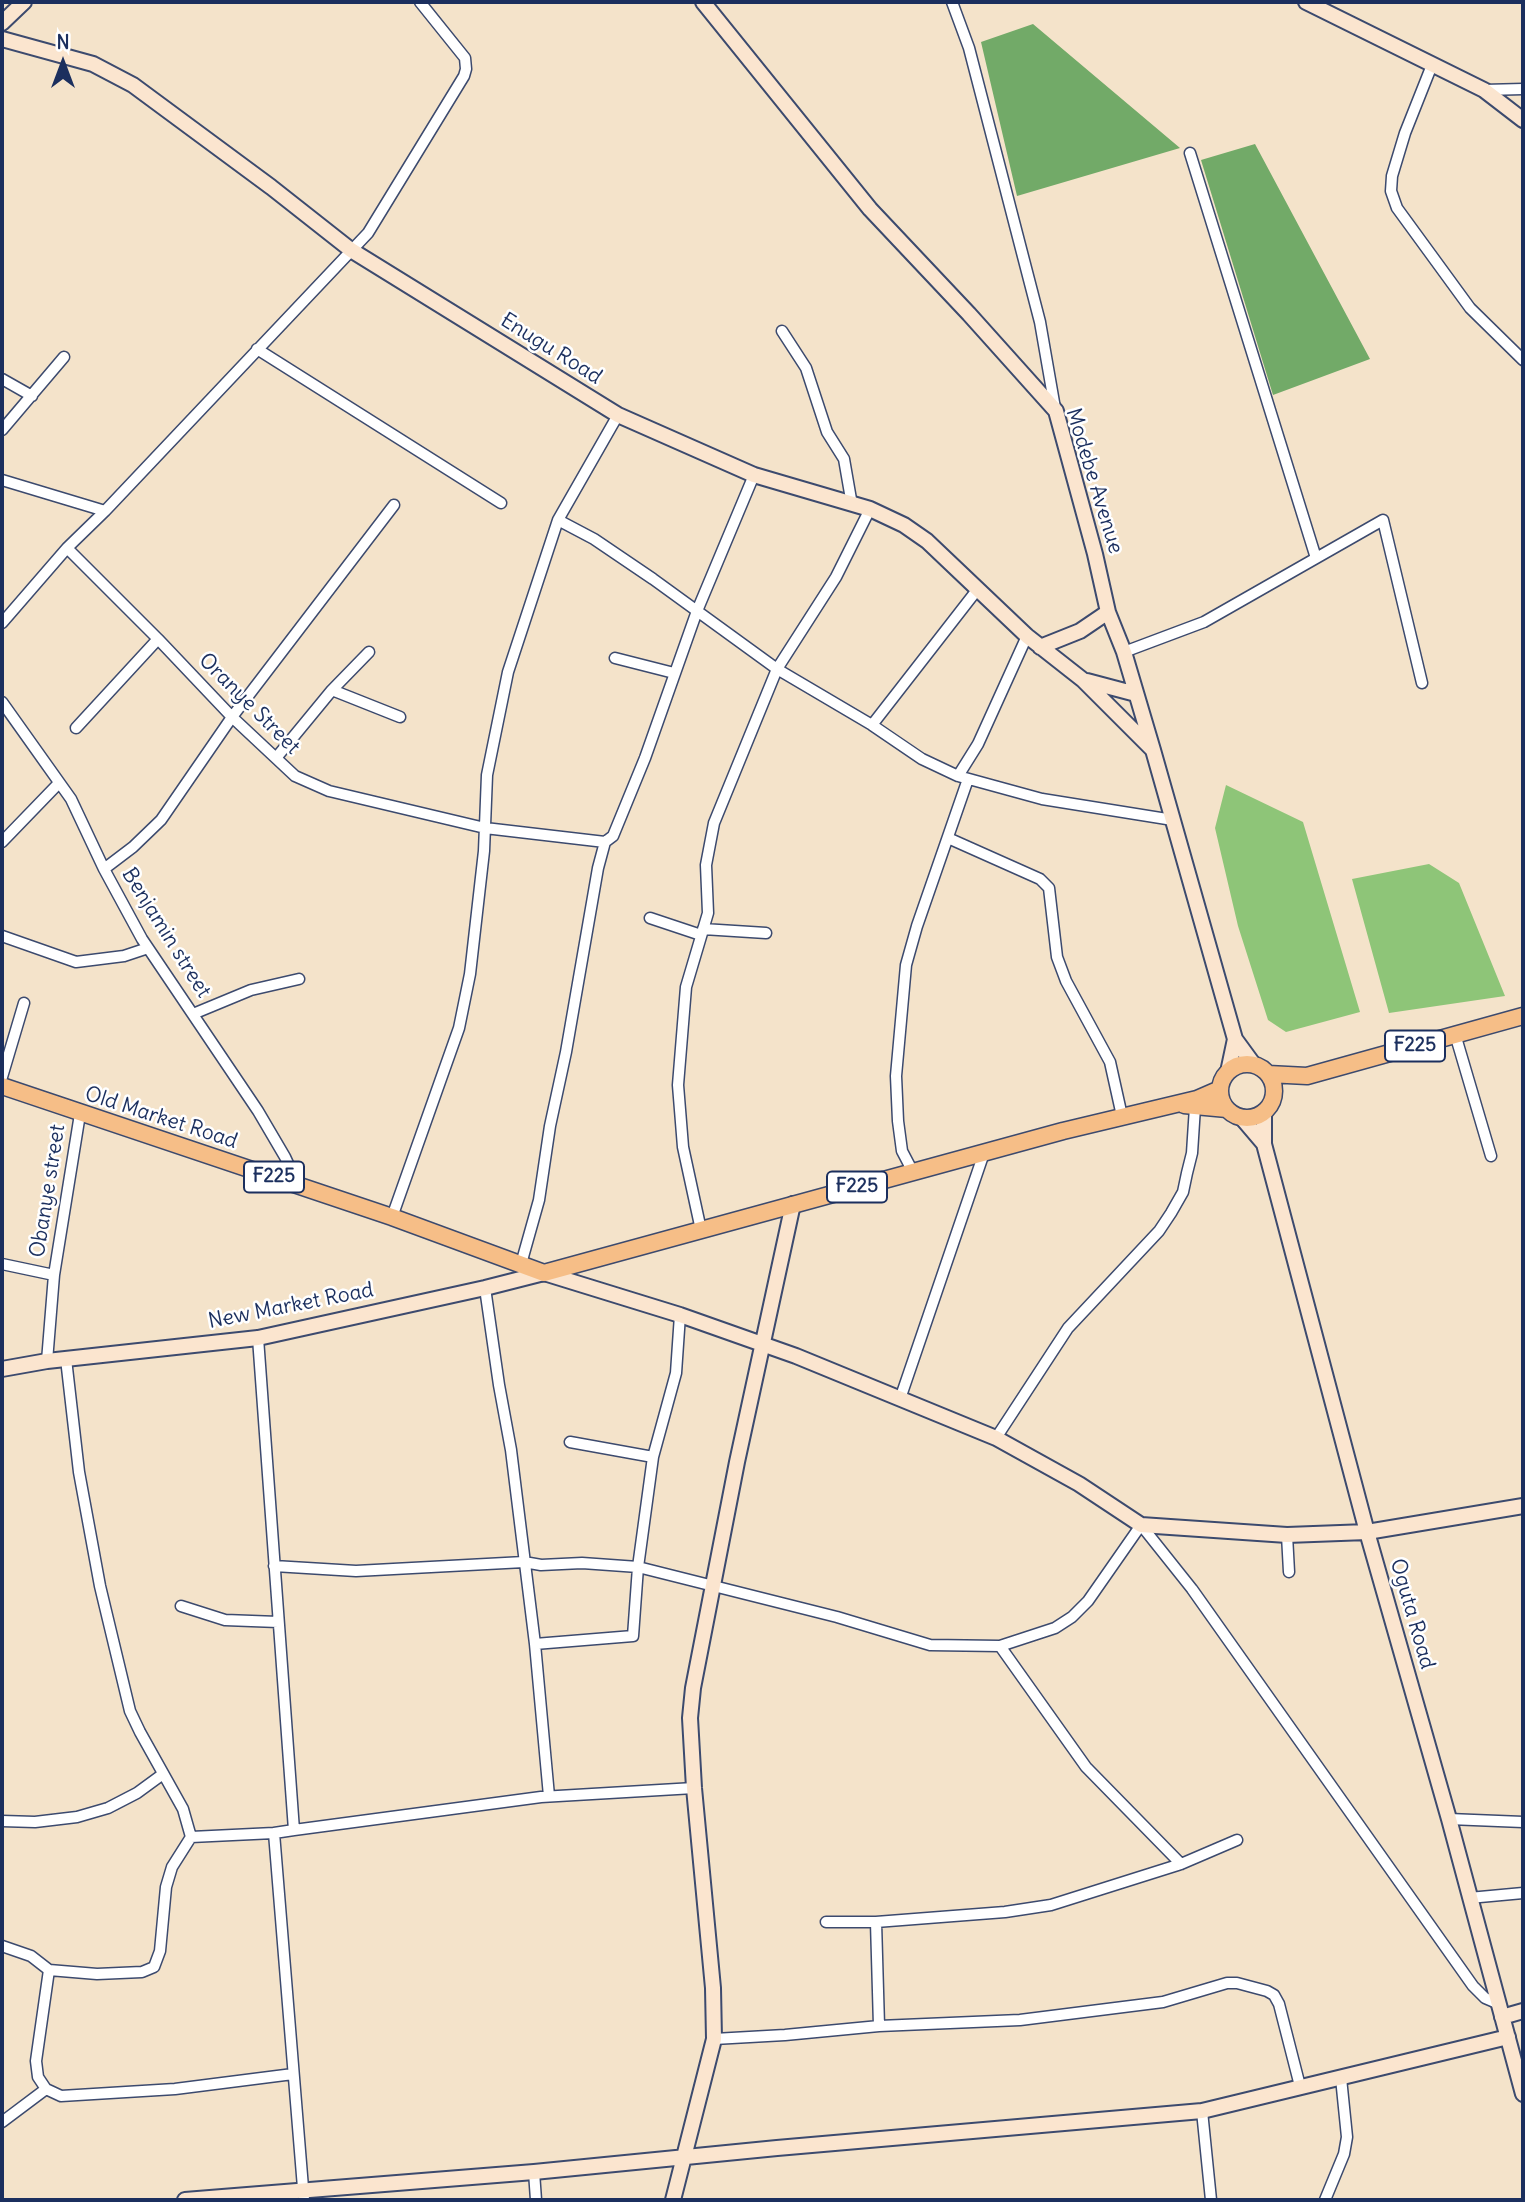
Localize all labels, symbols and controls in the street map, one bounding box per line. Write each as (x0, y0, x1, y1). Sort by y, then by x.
north arrow (28, 28, 98, 98)
text: N (56, 30, 70, 54)
street label: Enugu Road (496, 308, 606, 390)
street label: Modebe Avenue (1060, 405, 1128, 557)
street label: Oranye Street (193, 648, 305, 760)
street label: Benjamin street (116, 863, 216, 1003)
road number: F225 (1385, 1030, 1445, 1062)
street label: Old Market Road (82, 1081, 240, 1155)
street label: Obanye street (25, 1123, 71, 1259)
road number: F225 (244, 1162, 304, 1192)
road number: F225 (827, 1172, 887, 1203)
street label: New Market Road (206, 1278, 376, 1334)
street label: Oguta Road (1384, 1556, 1440, 1672)

